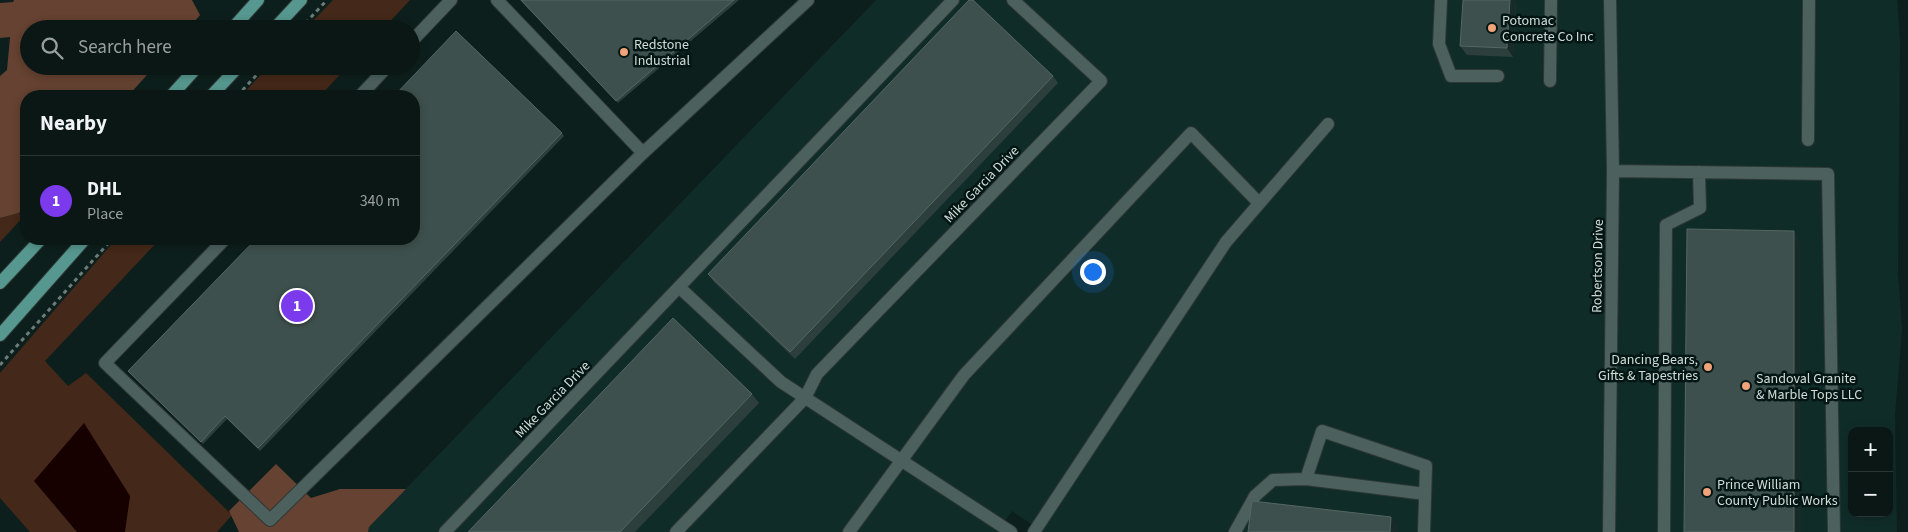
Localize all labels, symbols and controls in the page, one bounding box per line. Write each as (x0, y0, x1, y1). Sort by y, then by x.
place label: Potomac Concrete Co Inc (1502, 11, 1594, 47)
search box (20, 20, 420, 75)
marker: Potomac Concrete Co Inc (1486, 22, 1498, 34)
icon: search (38, 34, 66, 62)
text: Search here (78, 34, 172, 61)
place label: Redstone Industrial (634, 35, 690, 71)
marker: Redstone Industrial (618, 46, 630, 58)
text: Nearby (40, 108, 107, 138)
street label: Mike Garcia Drive (940, 142, 1024, 228)
text: DHL (87, 176, 122, 203)
text: 1 (52, 190, 60, 212)
text: 340 m (360, 190, 400, 212)
text: Place (87, 203, 123, 225)
street label: Robertson Drive (1587, 219, 1609, 313)
your location (1080, 259, 1106, 285)
pin: 1 (281, 287, 313, 325)
place label: Dancing Bears, Gifts & Tapestries (1598, 350, 1698, 386)
street label: Mike Garcia Drive (511, 357, 595, 443)
marker: Dancing Bears, Gifts & Tapestries (1702, 361, 1714, 373)
place label: Sandoval Granite & Marble Tops LLC (1756, 369, 1862, 405)
marker: Sandoval Granite & Marble Tops LLC (1740, 380, 1752, 392)
map controls (1848, 427, 1893, 517)
button: + (1848, 427, 1893, 472)
button: − (1848, 472, 1893, 517)
place label: Prince William County Public Works (1717, 475, 1838, 511)
marker: Prince William County Public Works (1701, 486, 1713, 498)

